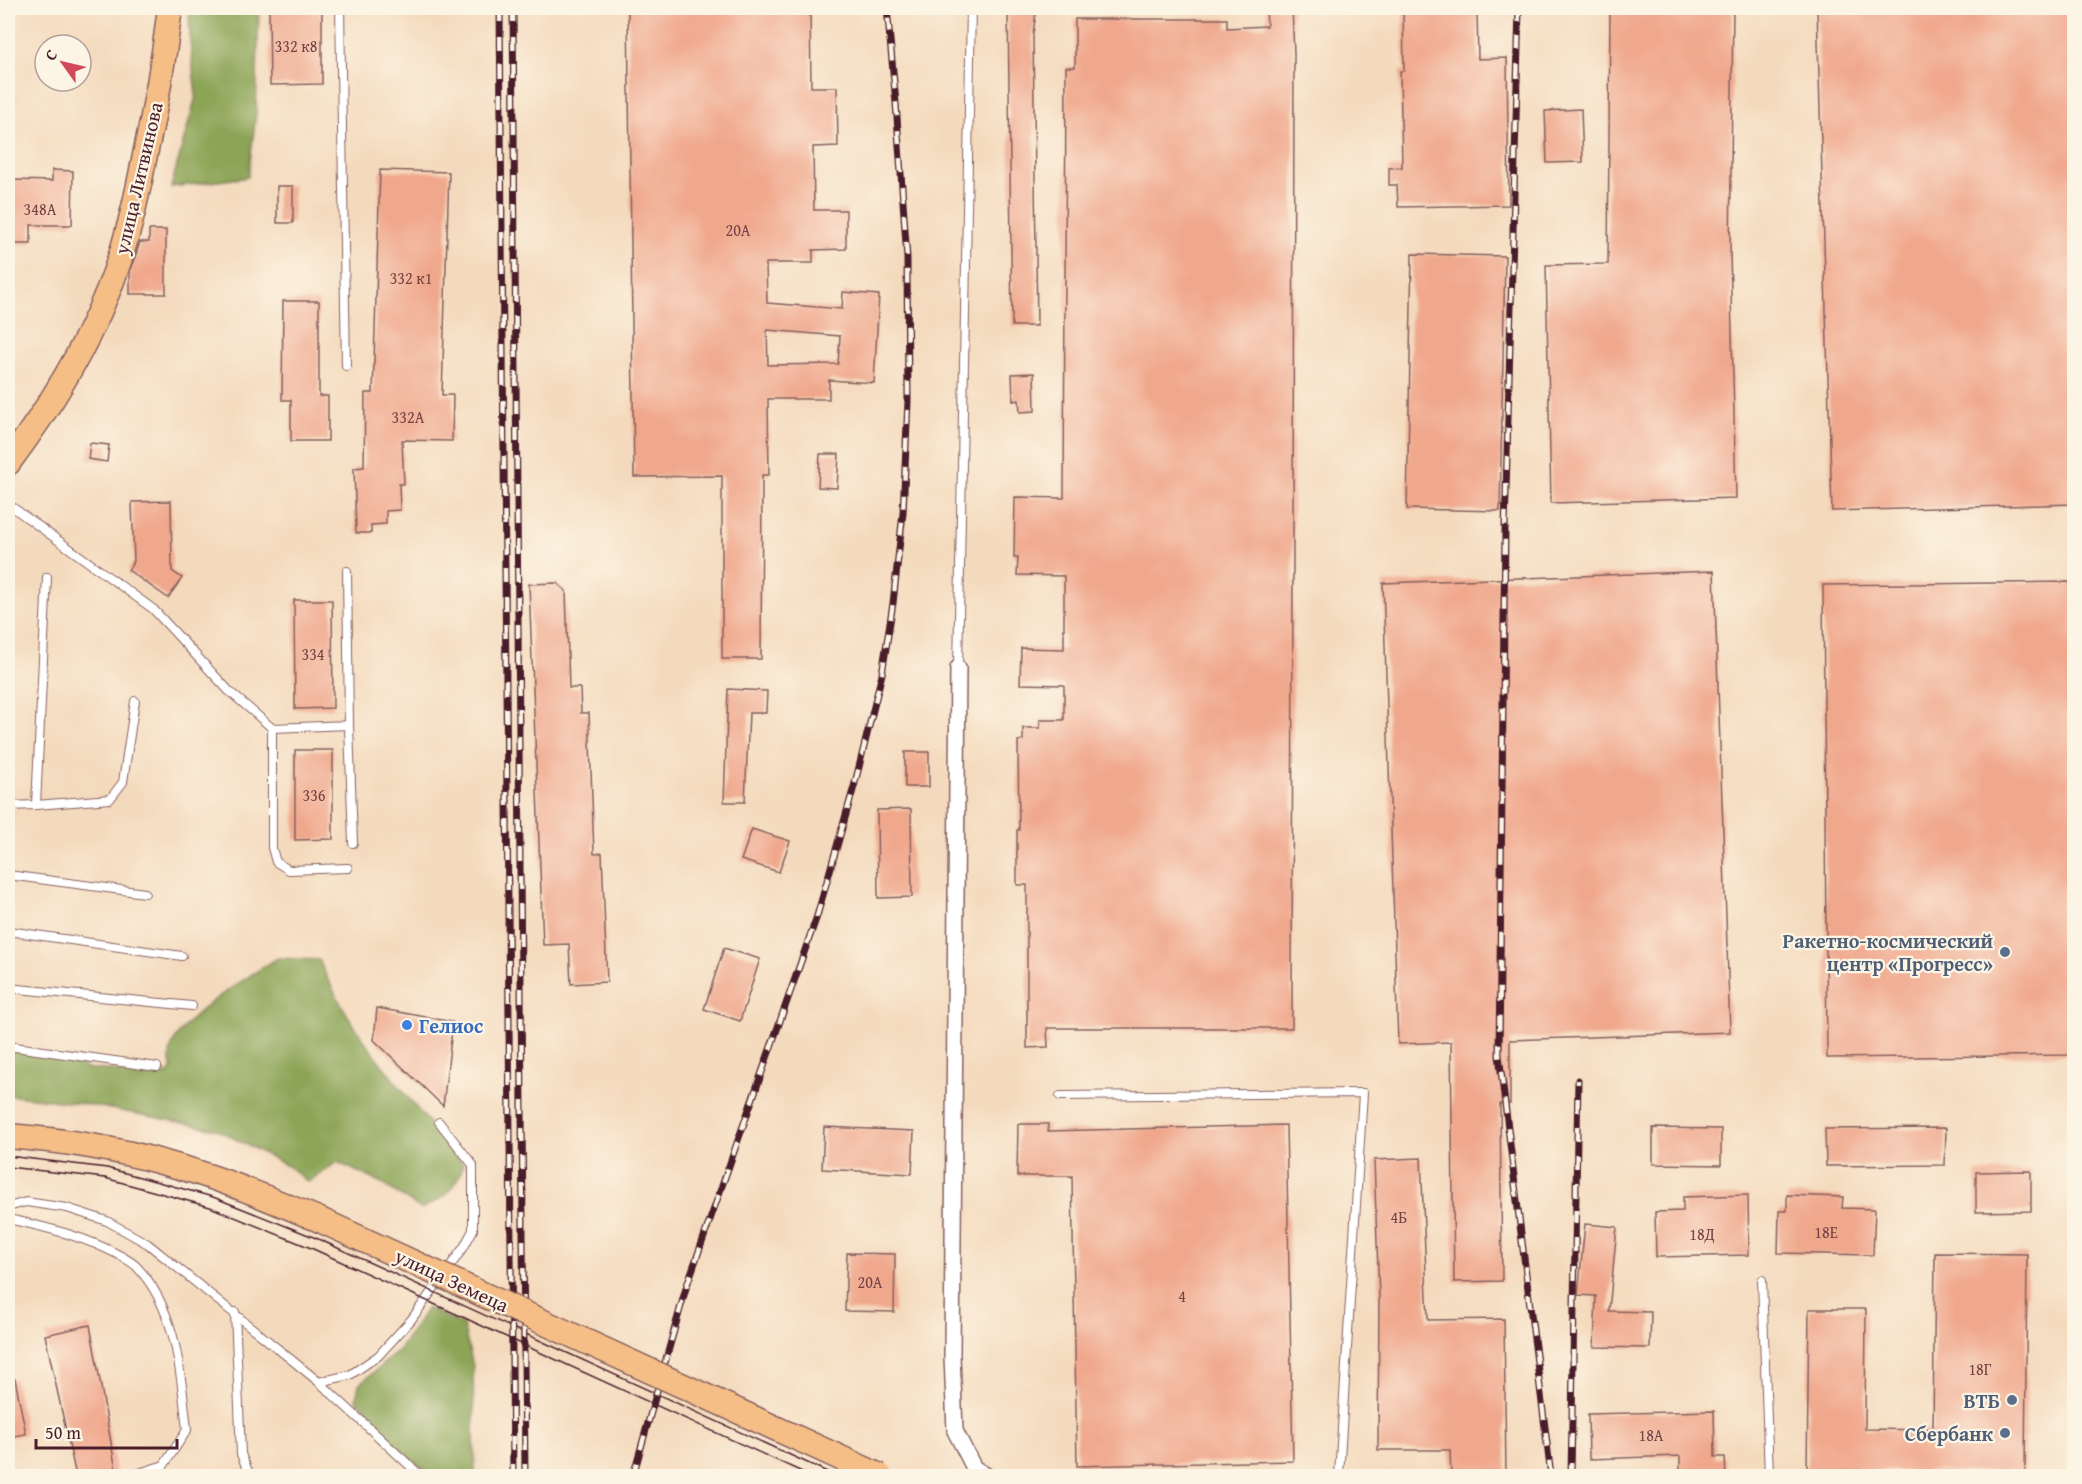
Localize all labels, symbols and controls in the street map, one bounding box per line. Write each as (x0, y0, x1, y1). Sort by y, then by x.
north arrow (33, 33, 93, 93)
house number: 332 к8 (275, 34, 318, 58)
text: С (38, 44, 63, 65)
street label: улица Литвинова (106, 99, 170, 258)
house number: 348А (24, 197, 57, 221)
house number: 20А (725, 218, 751, 242)
house number: 332 к1 (390, 266, 432, 290)
house number: 332А (392, 405, 425, 429)
house number: 334 (301, 642, 325, 666)
house number: 336 (302, 783, 326, 807)
place label: Ракетно-космический центр «Прогресс» (1783, 926, 1993, 978)
marker: Ракетно-космический центр «Прогресс» (1998, 945, 2012, 959)
place label: Гелиос (419, 1011, 483, 1040)
marker: Гелиос (400, 1018, 414, 1032)
house number: 4Б (1391, 1205, 1407, 1229)
house number: 18Е (1814, 1220, 1838, 1244)
house number: 18Д (1689, 1222, 1715, 1246)
street label: улица Земеца (389, 1241, 514, 1319)
house number: 20А (857, 1270, 883, 1294)
house number: 4 (1178, 1284, 1186, 1308)
house number: 18Г (1968, 1357, 1992, 1381)
place label: ВТБ (1963, 1386, 2000, 1415)
marker: ВТБ (2005, 1393, 2019, 1407)
scale bar (36, 1412, 177, 1450)
text: 50 m (45, 1419, 81, 1446)
place label: Сбербанк (1905, 1419, 1993, 1448)
house number: 18А (1638, 1423, 1664, 1447)
marker: Сбербанк (1998, 1426, 2012, 1440)

